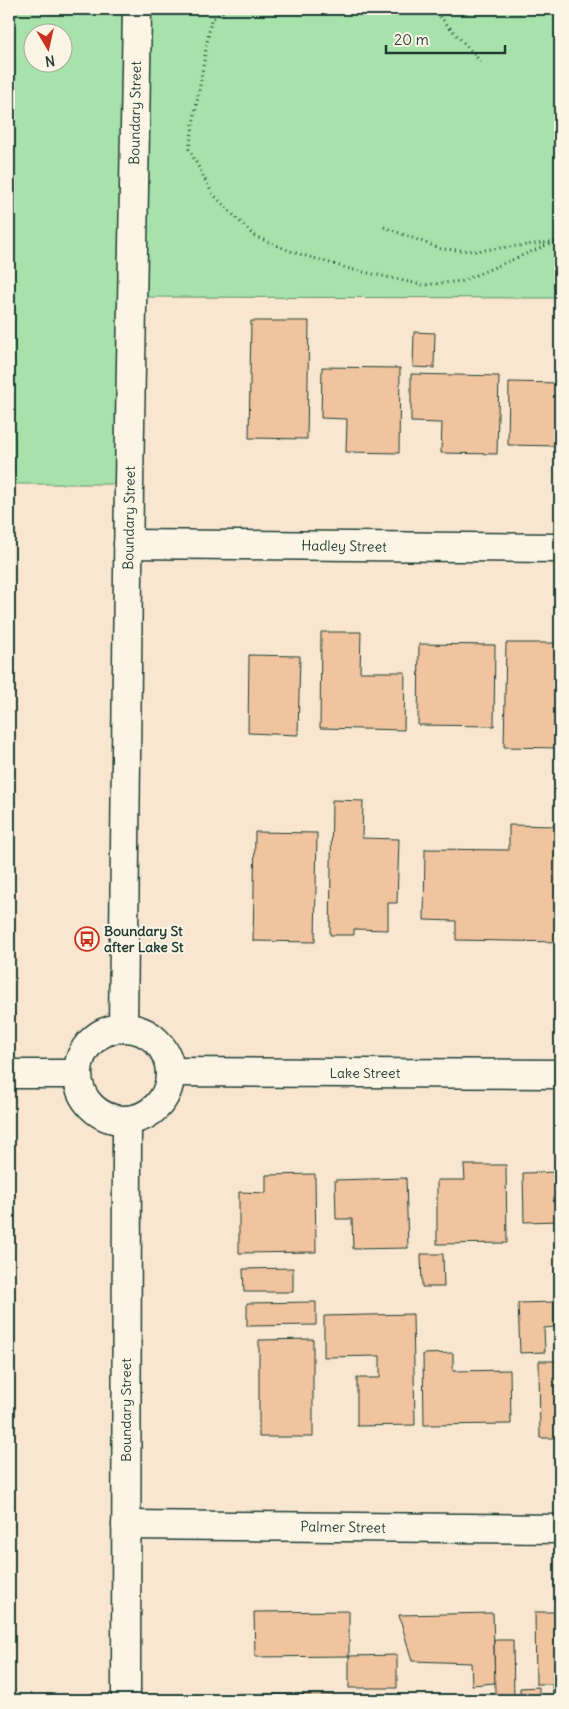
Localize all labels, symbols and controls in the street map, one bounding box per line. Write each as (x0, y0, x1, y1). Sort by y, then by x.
north arrow (22, 22, 72, 72)
scale bar (386, 22, 505, 54)
text: 20 m (394, 30, 429, 49)
text: N (44, 51, 56, 70)
street label: Boundary Street (125, 61, 145, 165)
street label: Boundary Street (119, 466, 139, 570)
street label: Hadley Street (301, 536, 387, 556)
place label: Boundary St after Lake St (104, 922, 184, 956)
bus stop icon: Boundary St after Lake St (74, 926, 100, 952)
street label: Lake Street (330, 1064, 401, 1082)
street label: Boundary Street (117, 1358, 135, 1462)
street label: Palmer Street (300, 1517, 386, 1537)

